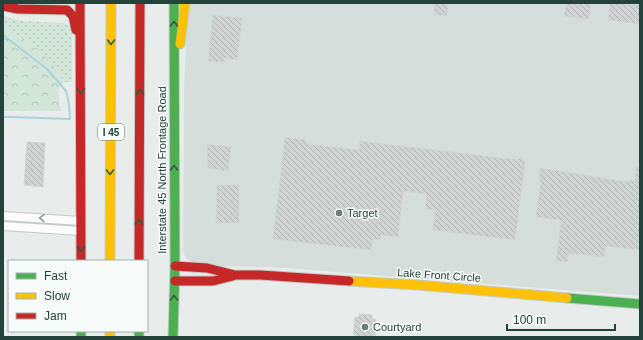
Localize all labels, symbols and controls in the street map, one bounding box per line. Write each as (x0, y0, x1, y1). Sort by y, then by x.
one-way arrow (170, 21, 178, 27)
one-way arrow (107, 39, 115, 45)
street label: Interstate 45 North Frontage Road (156, 86, 168, 254)
one-way arrow (76, 88, 85, 94)
one-way arrow (136, 89, 144, 95)
road number: I 45 (98, 124, 124, 140)
one-way arrow (170, 165, 178, 171)
one-way arrow (106, 169, 114, 175)
place label: Target (347, 207, 378, 219)
marker: Target (334, 208, 344, 218)
one-way arrow (39, 214, 45, 223)
one-way arrow (135, 219, 143, 225)
one-way arrow (77, 246, 85, 252)
legend (8, 260, 148, 332)
street label: Lake Front Circle (397, 266, 481, 284)
text: Fast (44, 269, 68, 283)
text: Slow (44, 289, 70, 303)
one-way arrow (170, 295, 178, 301)
scale bar (507, 306, 615, 332)
text: Jam (44, 309, 67, 323)
text: 100 m (513, 313, 546, 327)
place label: Courtyard (373, 321, 421, 333)
marker: Courtyard (360, 322, 370, 332)

